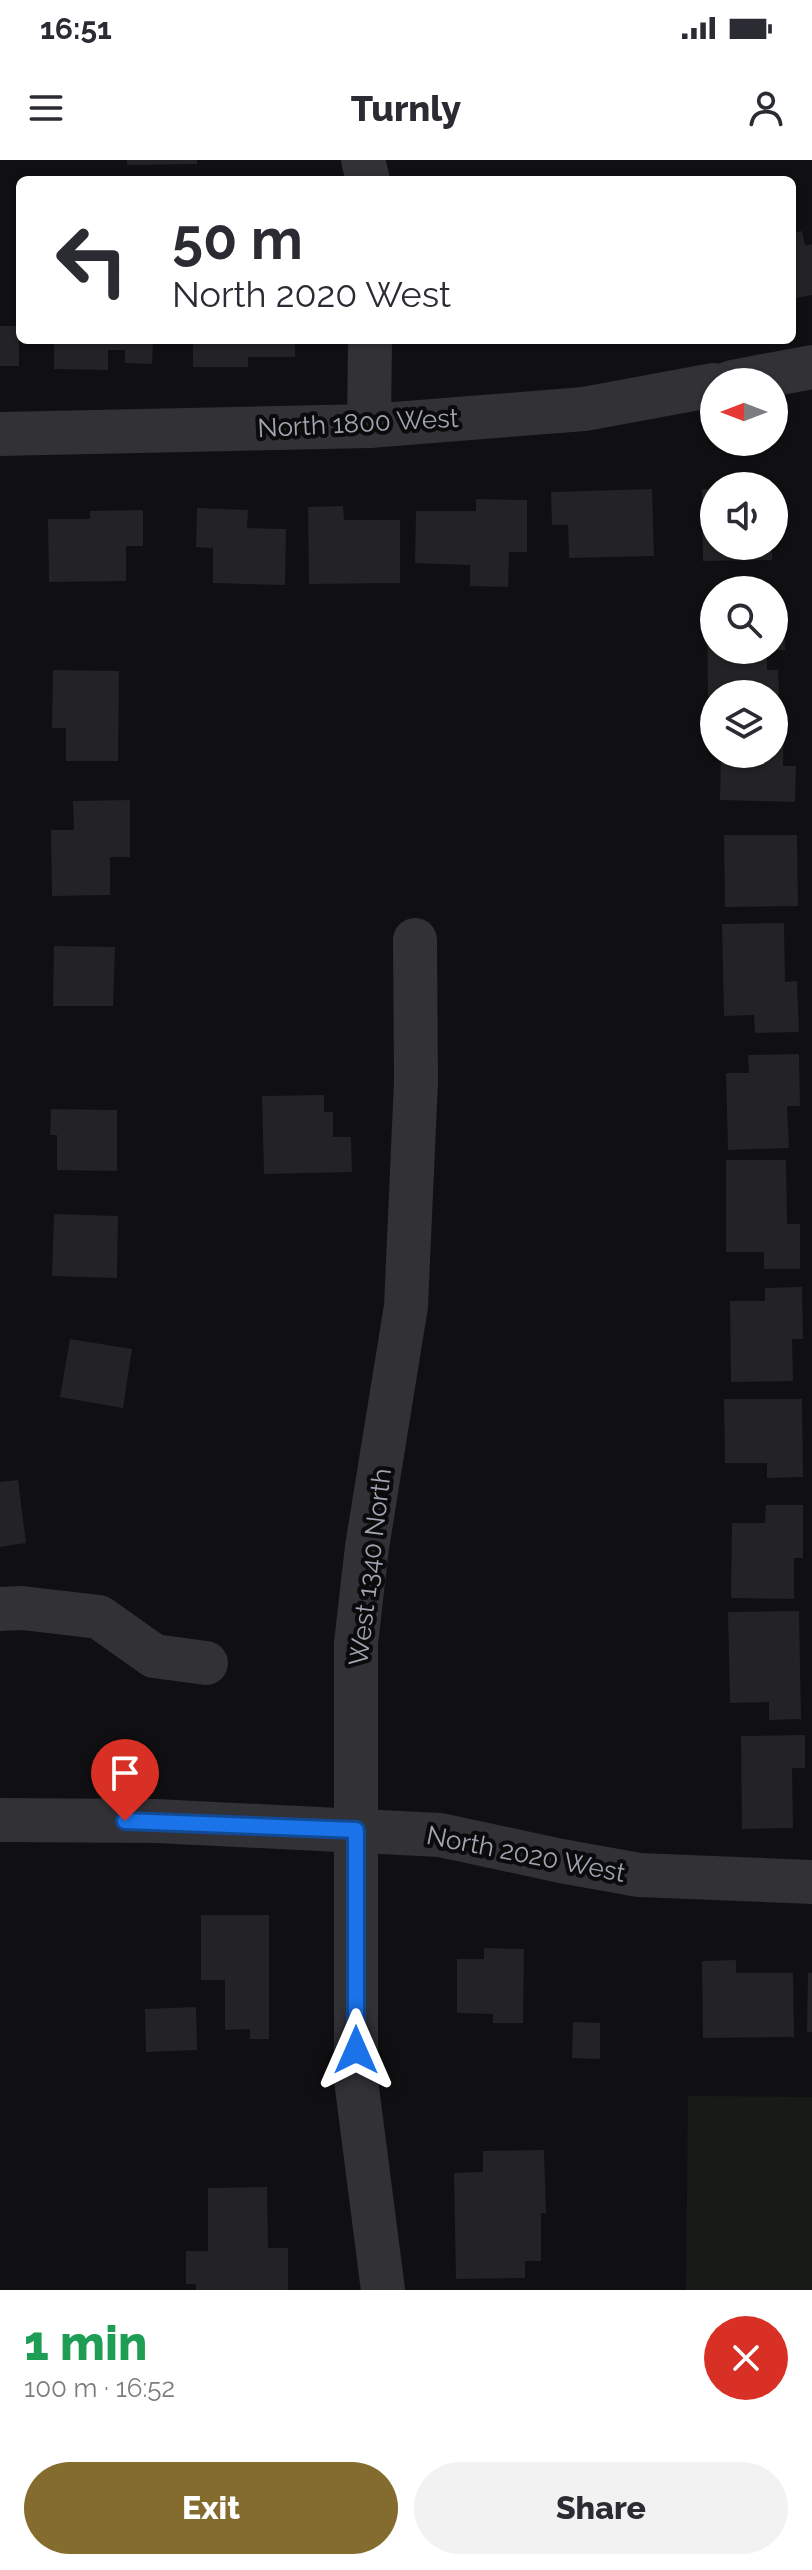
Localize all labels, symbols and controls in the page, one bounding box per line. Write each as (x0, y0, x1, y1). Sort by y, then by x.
text: 16:51 (40, 11, 112, 46)
icon: menu (24, 86, 68, 130)
icon: person (744, 86, 788, 130)
text: Turnly (351, 87, 461, 129)
text: 50 m (172, 206, 303, 272)
icon: left (40, 208, 144, 312)
text: North 2020 West (172, 273, 451, 315)
north arrow (700, 368, 788, 456)
map controls (700, 368, 788, 768)
street label: North 1800 West (257, 403, 459, 443)
button: sound (700, 472, 788, 560)
button: search (700, 576, 788, 664)
button: layers (700, 680, 788, 768)
street label: West 1340 North (343, 1467, 397, 1667)
pin (91, 1739, 159, 1821)
icon: arrive (103, 1751, 147, 1795)
street label: North 2020 West (424, 1820, 628, 1888)
position arrow (314, 2008, 398, 2092)
text: 1 min (24, 2315, 147, 2371)
button: close (704, 2316, 788, 2400)
text: 100 m · 16:52 (24, 2373, 175, 2403)
button: Exit (24, 2462, 398, 2554)
button: Share (414, 2462, 788, 2554)

